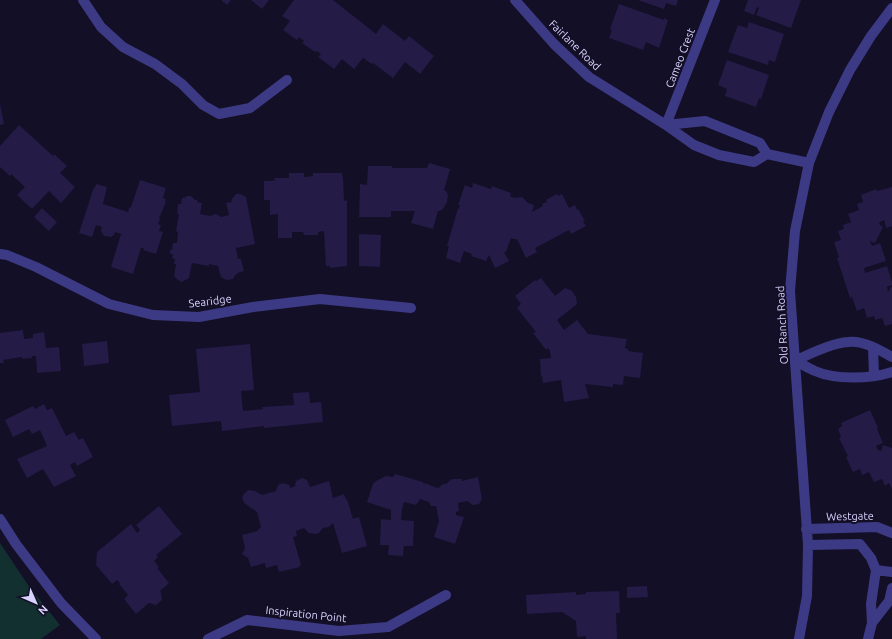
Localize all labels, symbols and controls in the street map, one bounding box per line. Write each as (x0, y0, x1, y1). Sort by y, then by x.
street label: Fairlane Road (547, 18, 603, 72)
street label: Cameo Crest (663, 26, 697, 90)
street label: Old Ranch Road (774, 286, 790, 364)
street label: Searidge (188, 292, 232, 310)
street label: Westgate (826, 510, 874, 522)
north arrow (16, 583, 56, 623)
text: N (36, 603, 50, 617)
street label: Inspiration Point (265, 604, 348, 624)

